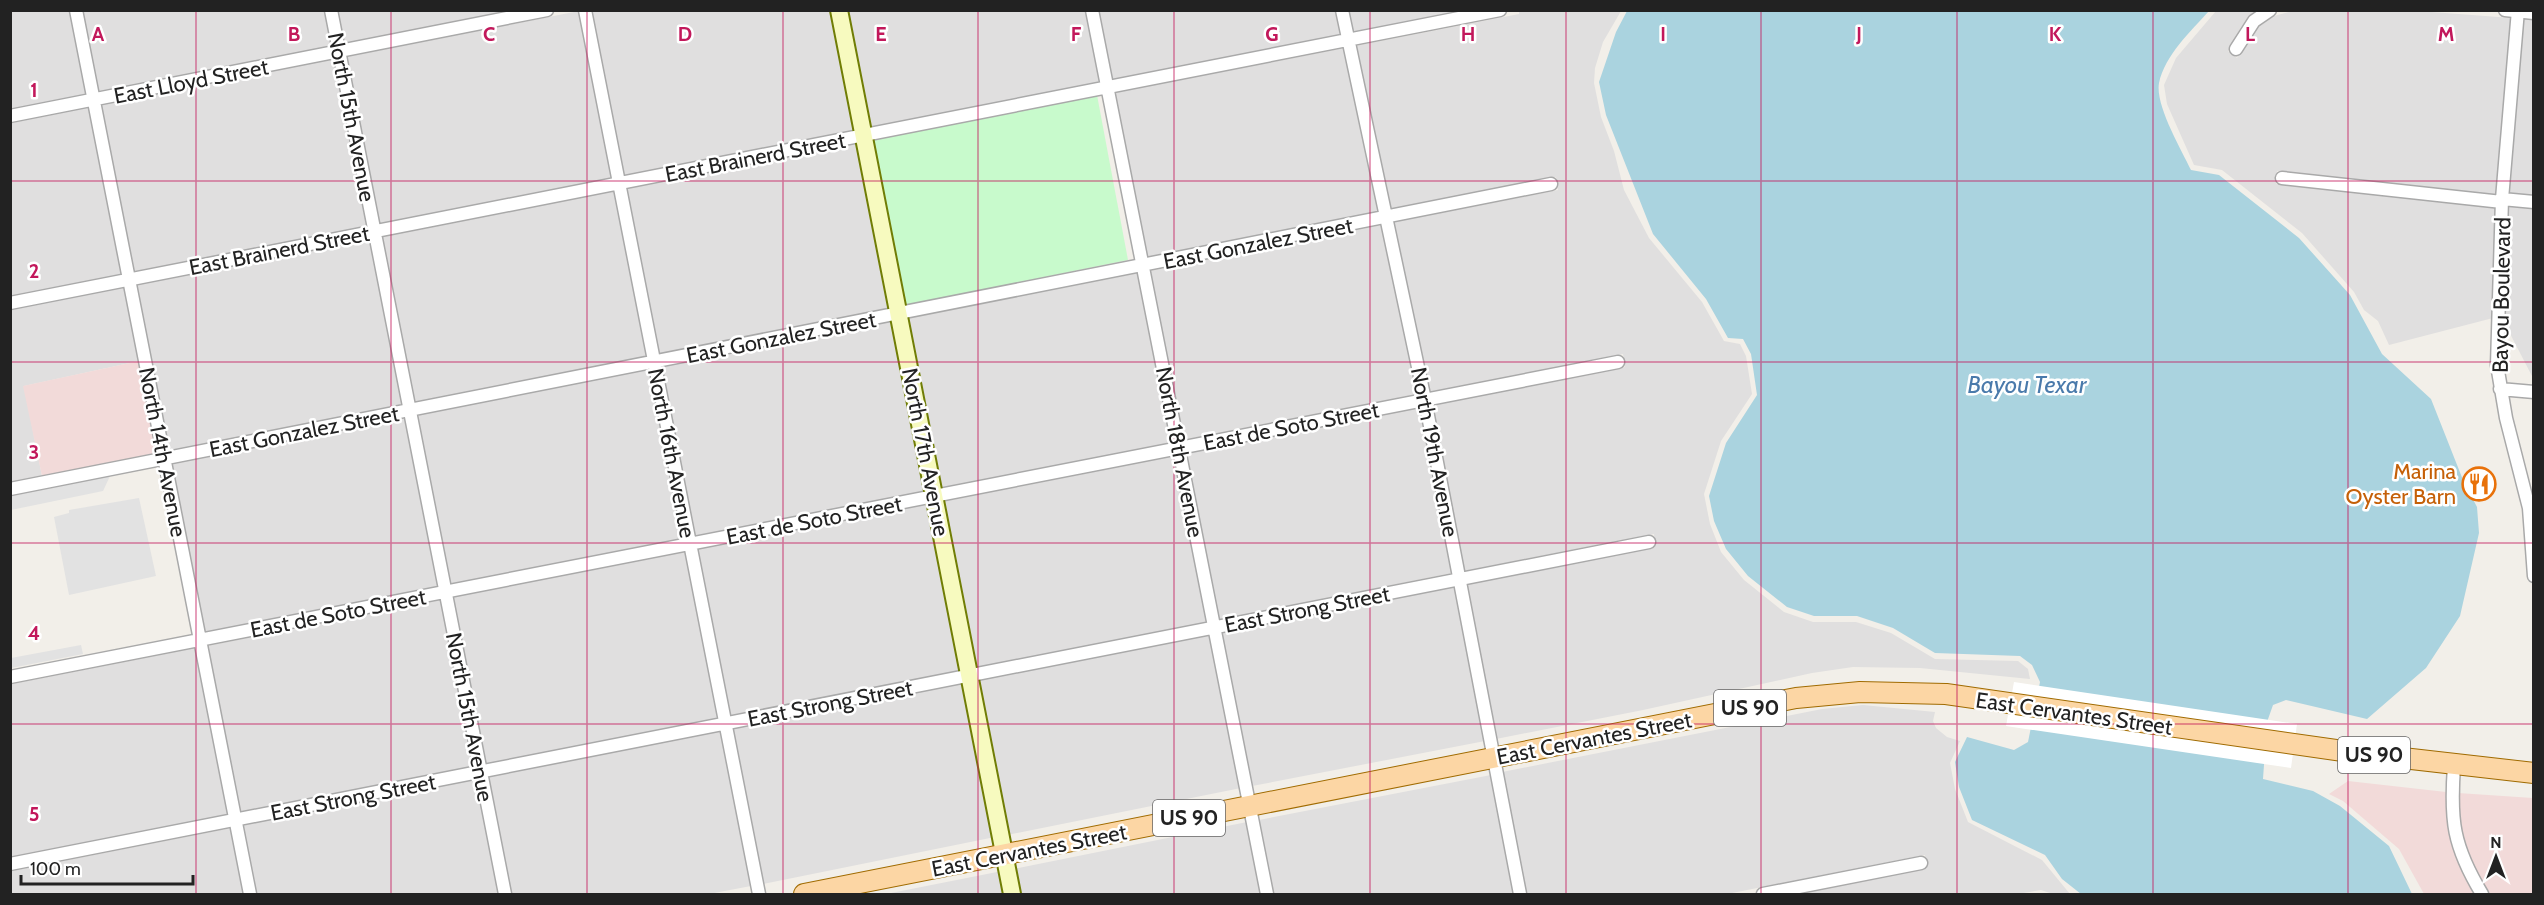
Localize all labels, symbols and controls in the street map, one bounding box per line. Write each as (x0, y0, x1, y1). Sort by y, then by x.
text: A (92, 22, 105, 46)
text: B (288, 22, 300, 46)
text: C (483, 22, 495, 46)
text: D (678, 22, 692, 46)
text: E (875, 22, 887, 46)
text: F (1071, 22, 1082, 46)
text: G (1265, 22, 1279, 46)
text: H (1461, 22, 1475, 46)
text: I (1660, 22, 1666, 46)
text: J (1855, 22, 1862, 46)
text: K (2049, 22, 2062, 46)
text: L (2245, 22, 2255, 46)
text: M (2438, 22, 2454, 46)
street label: North 15th Avenue (322, 30, 381, 204)
street label: East Lloyd Street (112, 53, 271, 110)
text: 1 (30, 78, 38, 102)
street label: East Brainerd Street (663, 127, 848, 188)
street label: East Gonzalez Street (1161, 212, 1356, 275)
street label: Bayou Boulevard (2487, 217, 2516, 373)
street label: East Brainerd Street (187, 220, 372, 281)
text: 2 (29, 259, 39, 283)
street label: East Gonzalez Street (684, 306, 879, 369)
street label: North 14th Avenue (133, 365, 192, 539)
street label: North 18th Avenue (1150, 365, 1209, 540)
street label: North 19th Avenue (1405, 365, 1464, 539)
street label: North 16th Avenue (642, 366, 701, 540)
street label: North 17th Avenue (896, 366, 955, 539)
water label: Bayou Texar (1968, 370, 2088, 399)
street label: East de Soto Street (1201, 396, 1382, 457)
street label: East Gonzalez Street (207, 400, 402, 463)
text: 3 (29, 440, 39, 464)
place label: Marina Oyster Barn (2345, 458, 2456, 510)
restaurant icon: Marina Oyster Barn (2461, 466, 2497, 502)
street label: East de Soto Street (724, 490, 905, 551)
street label: East Strong Street (1222, 580, 1393, 639)
street label: East de Soto Street (248, 583, 429, 644)
text: 4 (28, 621, 40, 645)
street label: North 15th Avenue (440, 630, 499, 804)
street label: East Strong Street (745, 674, 916, 733)
street label: East Cervantes Street (1974, 686, 2175, 741)
road number: US 90 (1714, 690, 1786, 726)
street label: East Cervantes Street (1494, 706, 1695, 771)
road number: US 90 (2338, 737, 2410, 773)
street label: East Strong Street (268, 768, 439, 827)
road number: US 90 (1153, 800, 1225, 836)
text: 5 (29, 802, 39, 826)
street label: East Cervantes Street (929, 818, 1130, 883)
north arrow (2466, 827, 2526, 887)
text: N (2490, 833, 2502, 852)
scale bar (21, 848, 194, 886)
text: 100 m (30, 858, 81, 880)

